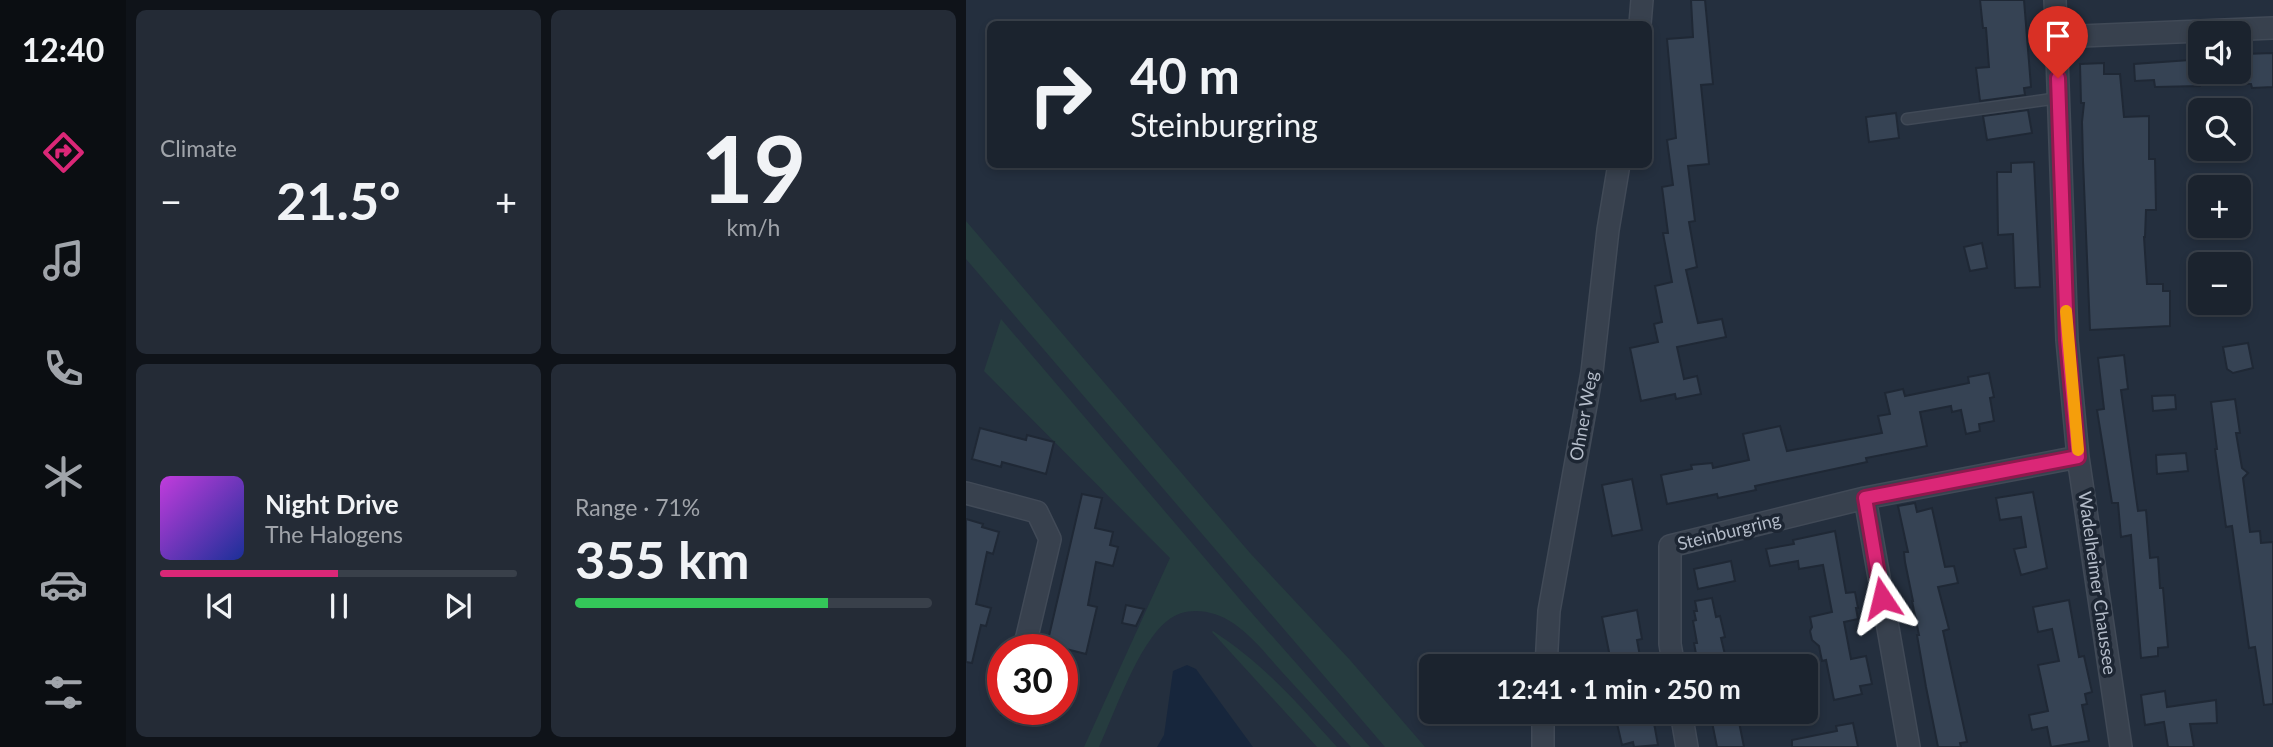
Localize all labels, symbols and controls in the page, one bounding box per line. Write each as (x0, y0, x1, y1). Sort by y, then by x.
pin (2028, 6, 2088, 78)
icon: arrive (2039, 17, 2077, 55)
map controls (2188, 21, 2251, 315)
button: sound (2188, 21, 2251, 84)
text: 12:40 (22, 30, 104, 69)
text: 40 m (1130, 46, 1240, 104)
icon: right (1015, 49, 1106, 140)
button: search (2188, 98, 2251, 161)
text: Steinburgring (1130, 105, 1318, 144)
text: 19 (701, 113, 806, 222)
icon: directions (39, 128, 88, 177)
text: Climate (160, 134, 237, 162)
text: 21.5° (276, 169, 401, 231)
button: + (2188, 175, 2251, 238)
text: − (160, 178, 182, 224)
text: + (495, 178, 517, 224)
text: km/h (727, 213, 780, 241)
icon: music (39, 236, 88, 285)
button: − (2188, 252, 2251, 315)
icon: phone (39, 344, 88, 393)
street label: Ohner Weg (1564, 369, 1602, 462)
icon: climate (39, 452, 88, 501)
text: Night Drive (265, 488, 399, 520)
street label: Wadelheimer Chaussee (2074, 490, 2122, 676)
text: Range · 71% (575, 493, 700, 521)
street label: Steinburgring (1675, 508, 1783, 554)
text: The Halogens (265, 520, 403, 548)
text: 355 km (575, 528, 749, 590)
icon: car (39, 560, 88, 609)
position arrow (1845, 561, 1919, 635)
icon: previous (201, 587, 239, 625)
icon: pause (320, 587, 358, 625)
icon: next (439, 587, 477, 625)
speed limit sign: 30 (987, 634, 1078, 725)
icon: filters (39, 668, 88, 717)
text: 12:41 · 1 min · 250 m (1496, 673, 1741, 705)

